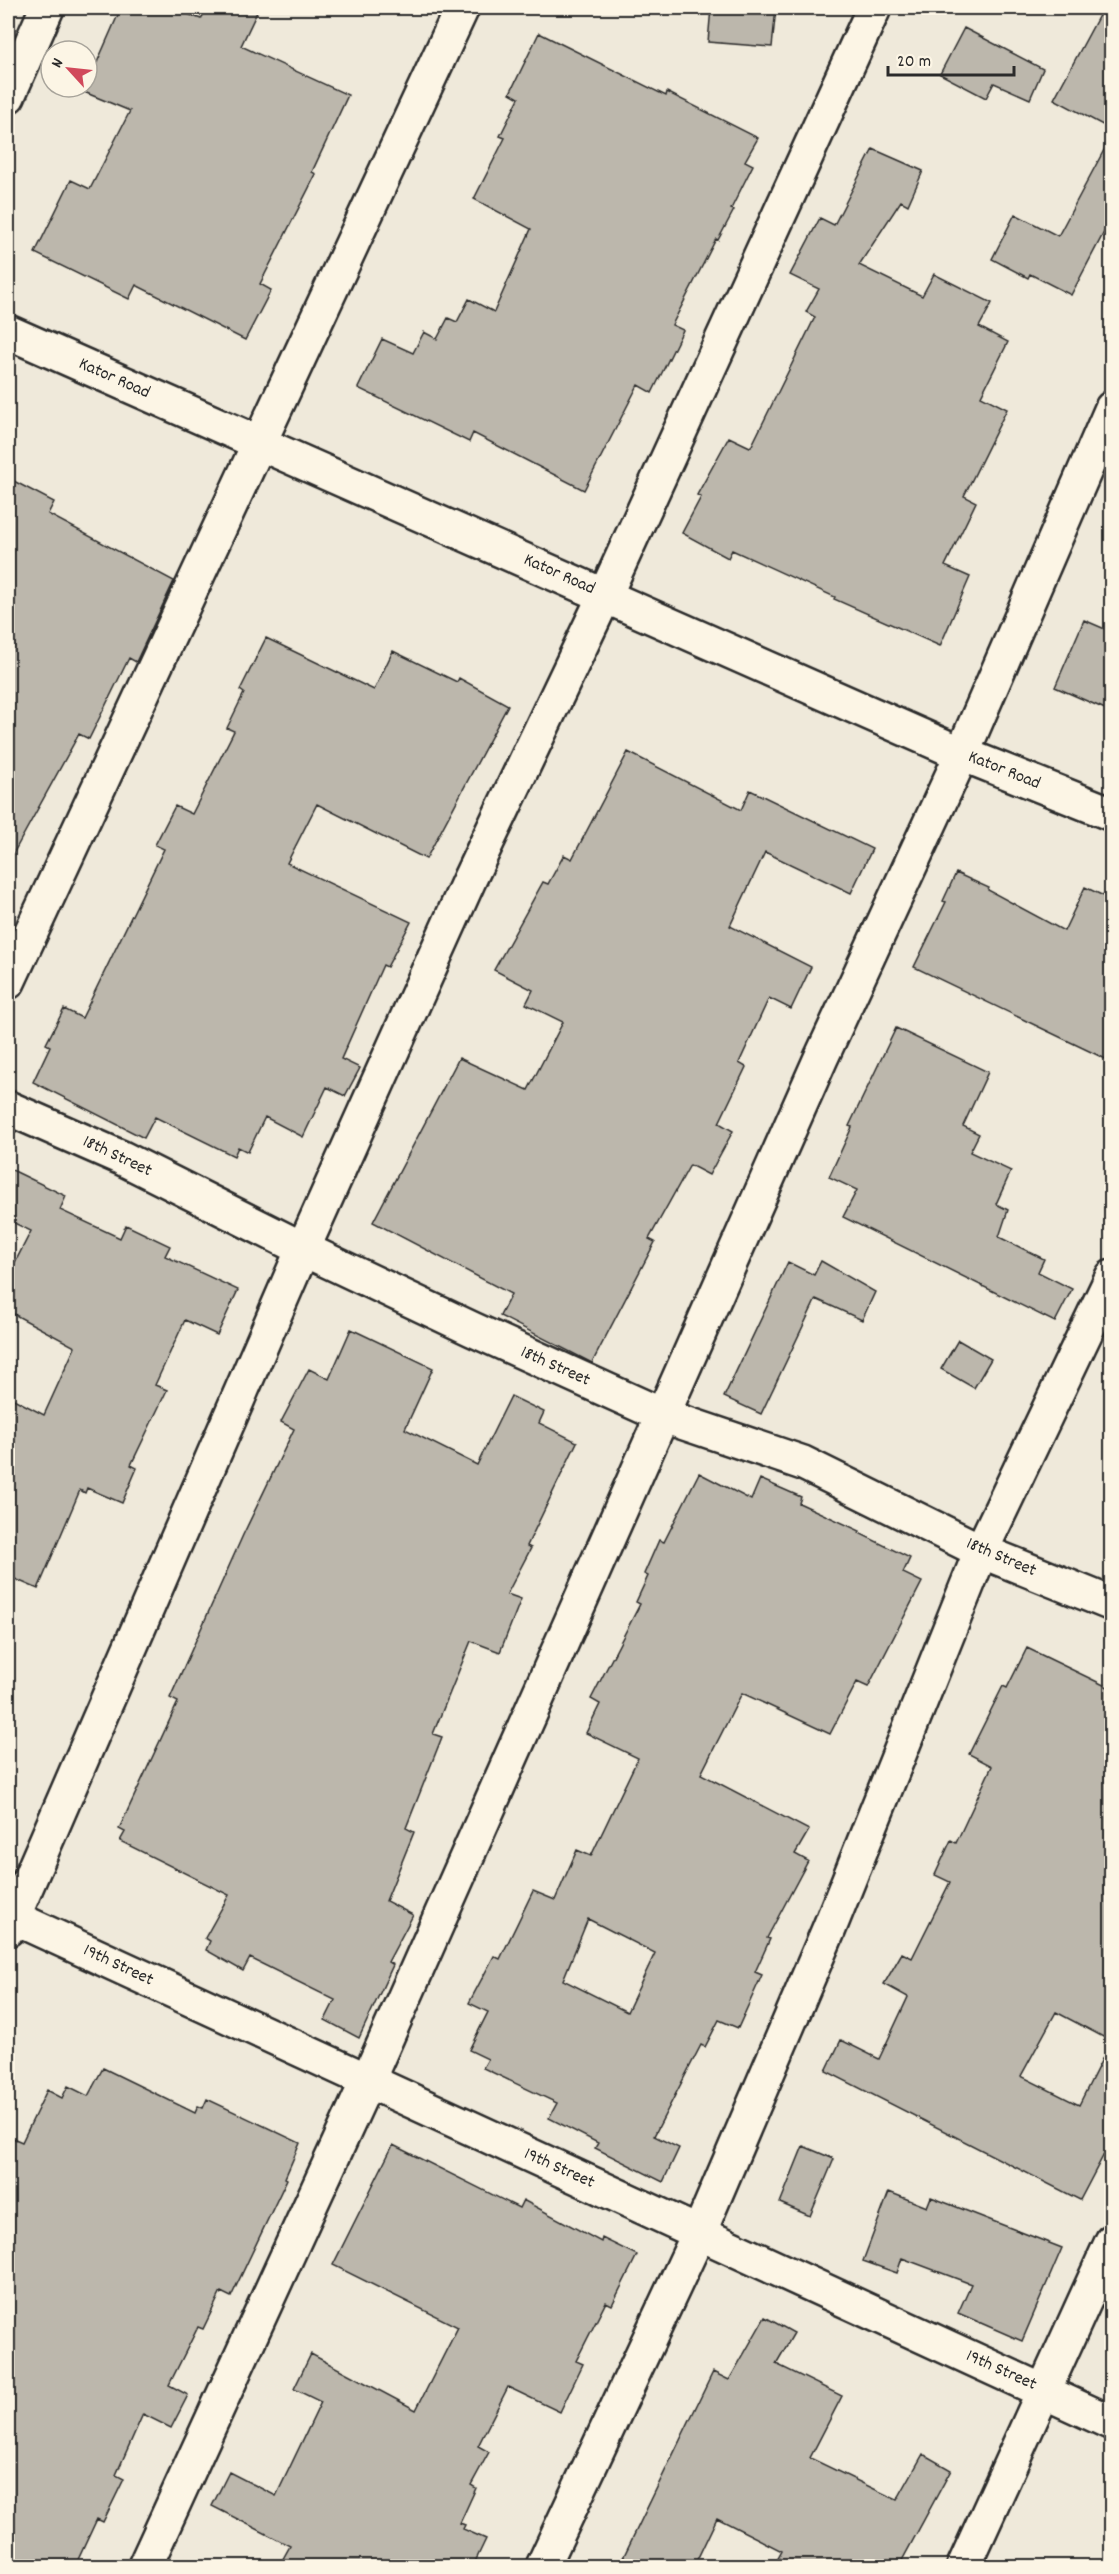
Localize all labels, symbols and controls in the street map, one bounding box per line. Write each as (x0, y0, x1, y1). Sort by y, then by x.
north arrow (39, 39, 99, 99)
scale bar (888, 39, 1014, 77)
text: 20 m (897, 50, 931, 75)
text: N (46, 54, 70, 72)
street label: Kator Road (74, 352, 154, 406)
street label: Kator Road (519, 548, 599, 602)
street label: Kator Road (964, 745, 1044, 797)
street label: 18th Street (78, 1130, 156, 1184)
street label: 18th Street (516, 1341, 594, 1394)
street label: 18th Street (962, 1532, 1040, 1584)
street label: 19th Street (79, 1939, 158, 1993)
street label: 19th Street (520, 2142, 599, 2196)
street label: 19th Street (962, 2344, 1041, 2398)

